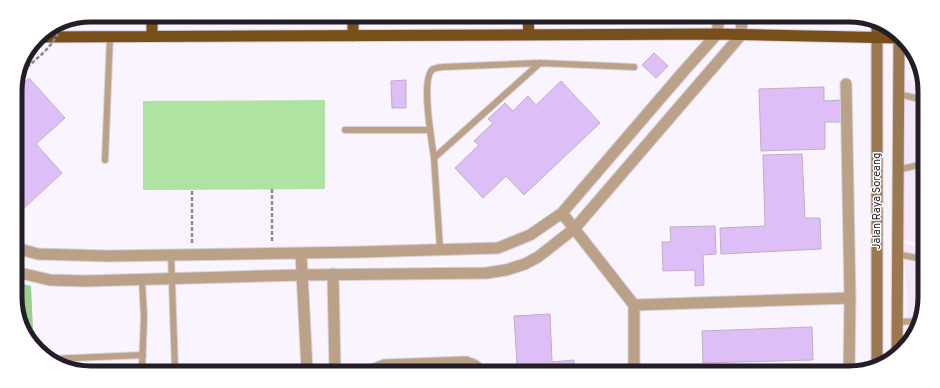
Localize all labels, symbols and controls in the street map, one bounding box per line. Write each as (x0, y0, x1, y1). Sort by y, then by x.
street label: Jalan Raya Soreang (870, 152, 884, 250)

